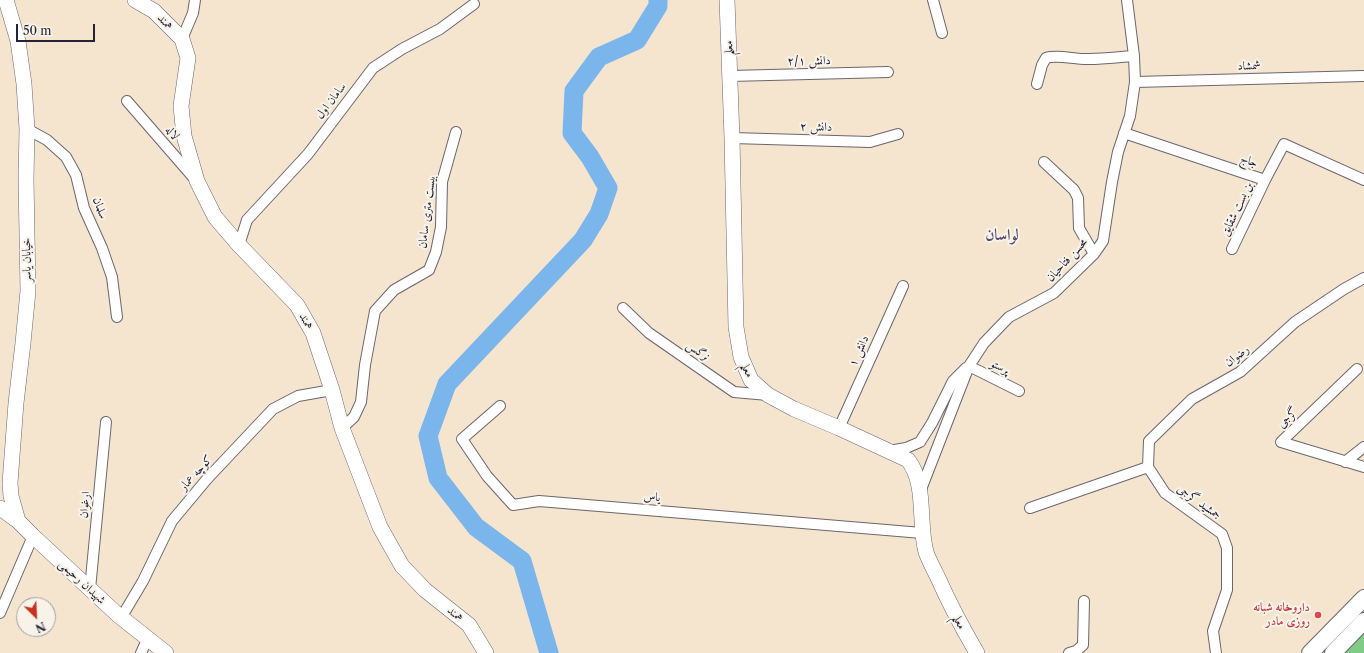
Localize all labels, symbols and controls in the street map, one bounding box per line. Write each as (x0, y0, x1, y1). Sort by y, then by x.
street label: همند (154, 11, 176, 33)
scale bar (18, 16, 97, 42)
text: 50 m (23, 23, 52, 38)
street label: معلم (722, 40, 736, 56)
street label: دانش ۲/۱ (787, 53, 831, 69)
street label: شمشاد (1237, 58, 1261, 74)
street label: سامان اول (313, 80, 349, 122)
street label: دانش ۲ (800, 120, 832, 134)
street label: لاله (162, 123, 182, 143)
street label: جاج (1238, 151, 1260, 171)
street label: بیست متری سامان (415, 174, 439, 250)
street label: بن بست شقایق (1218, 180, 1256, 238)
street label: سلمان (89, 195, 111, 221)
district label: لواسان (985, 225, 1019, 245)
street label: محسن فتاحیان (1043, 235, 1091, 285)
street label: خیابان یاسر (19, 238, 35, 282)
street label: همند (296, 310, 316, 332)
street label: دانش ۱ (846, 333, 872, 369)
street label: نرگس (683, 338, 713, 364)
street label: رضوان (1222, 342, 1252, 370)
street label: پرستو (988, 356, 1012, 378)
street label: معلم (737, 360, 757, 380)
street label: گرجی (1275, 405, 1301, 431)
street label: کوچه عمار (176, 452, 216, 494)
street label: جمشید گرجی (1174, 482, 1224, 522)
street label: یاس (643, 489, 661, 505)
street label: ارغوان (77, 491, 93, 519)
street label: شهیدان رحیمی (55, 557, 109, 607)
north arrow (16, 597, 56, 637)
place label: داروخانه شبانه روزی مادر (1253, 601, 1310, 629)
street label: همند (444, 603, 466, 625)
marker: داروخانه شبانه روزی مادر (1313, 610, 1323, 620)
street label: معلم (949, 612, 969, 632)
text: N (33, 619, 48, 635)

